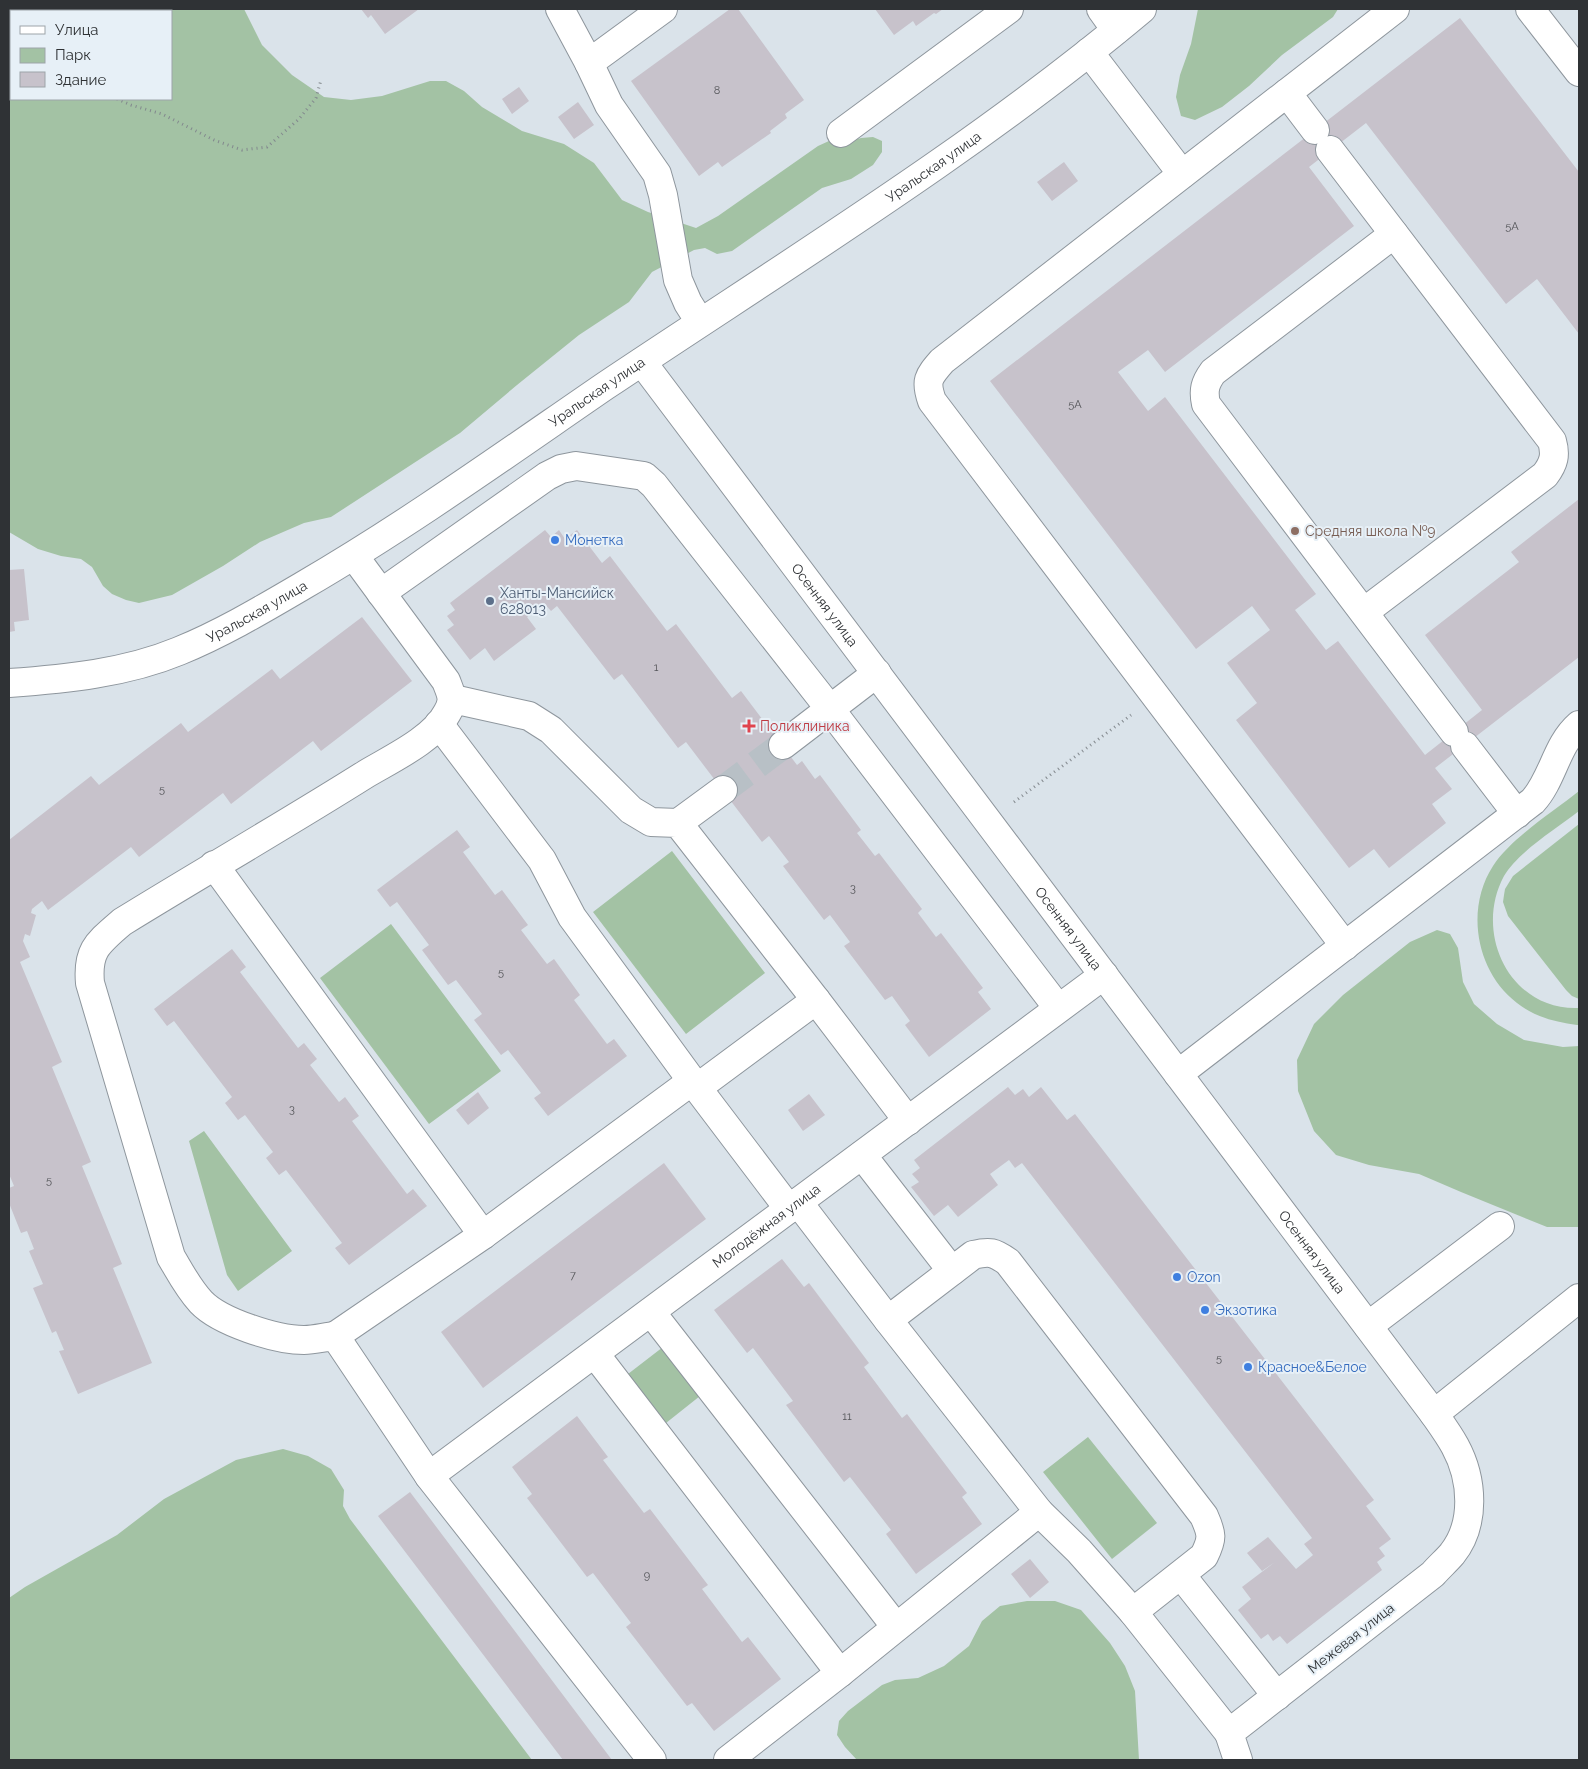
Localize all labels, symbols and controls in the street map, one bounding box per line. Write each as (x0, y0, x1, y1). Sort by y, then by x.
legend (10, 10, 172, 100)
text: Улица (55, 21, 99, 39)
text: Парк (55, 46, 91, 64)
text: Здание (55, 71, 107, 89)
house number: 8 (714, 84, 720, 97)
street label: Уральская улица (883, 128, 984, 205)
house number: 5А (1505, 220, 1519, 233)
street label: Уральская улица (546, 354, 648, 430)
house number: 5А (1068, 398, 1082, 411)
place label: Средняя школа №9 (1305, 523, 1436, 539)
marker: Средняя школа №9 (1289, 525, 1301, 537)
place label: Монетка (565, 532, 623, 548)
marker: Монетка (549, 534, 561, 546)
street label: Осенняя улица (788, 560, 861, 650)
street label: Уральская улица (204, 577, 310, 646)
place label: Ханты-Мансийск 628013 (500, 585, 614, 617)
marker: Ханты-Мансийск 628013 (484, 595, 496, 607)
house number: 1 (654, 661, 659, 674)
place label: Поликлиника (760, 718, 850, 734)
marker: Поликлиника (742, 719, 756, 733)
house number: 5 (159, 783, 165, 796)
house number: 3 (850, 882, 856, 895)
street label: Осенняя улица (1032, 884, 1105, 973)
house number: 5 (498, 966, 504, 979)
house number: 3 (289, 1103, 295, 1116)
house number: 5 (46, 1174, 52, 1187)
street label: Молодёжная улица (709, 1180, 823, 1271)
street label: Осенняя улица (1276, 1207, 1349, 1297)
house number: 7 (570, 1269, 576, 1282)
place label: Ozon (1187, 1269, 1221, 1285)
marker: Ozon (1171, 1271, 1183, 1283)
place label: Экзотика (1215, 1302, 1277, 1318)
marker: Экзотика (1199, 1304, 1211, 1316)
house number: 5 (1216, 1352, 1222, 1365)
place label: Красное&Белое (1258, 1359, 1367, 1375)
marker: Красное&Белое (1242, 1361, 1254, 1373)
house number: 11 (842, 1410, 852, 1423)
house number: 9 (644, 1569, 650, 1582)
street label: Межевая улица (1305, 1599, 1397, 1677)

